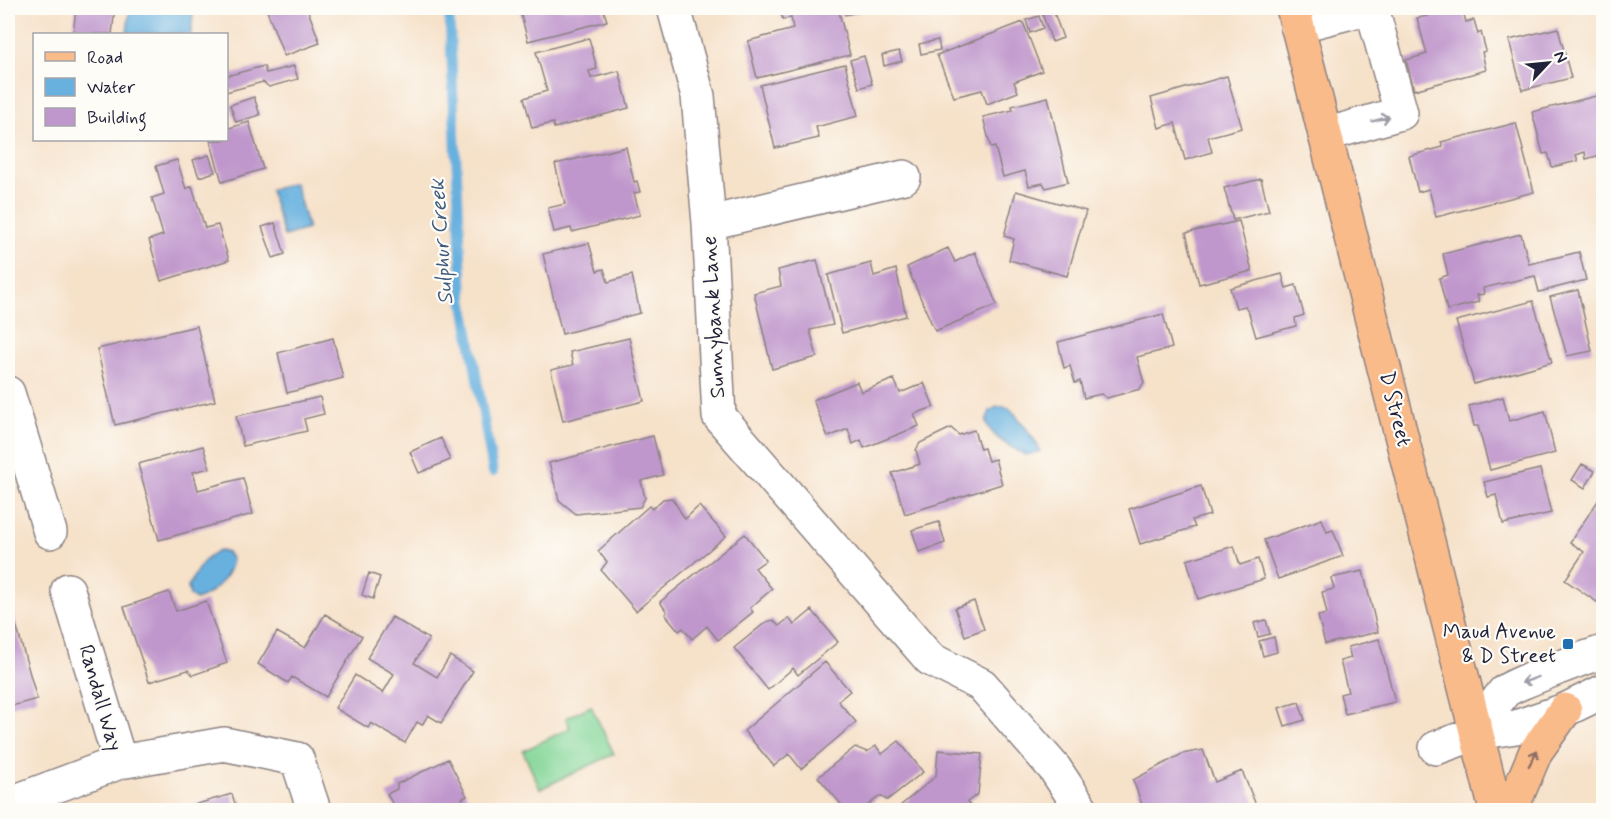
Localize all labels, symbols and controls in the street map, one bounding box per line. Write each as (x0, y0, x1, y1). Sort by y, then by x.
legend (33, 33, 228, 141)
north arrow (1518, 33, 1578, 93)
text: Road (87, 46, 123, 70)
text: N (1548, 48, 1572, 66)
text: Water (87, 76, 136, 100)
text: Building (87, 106, 147, 132)
one-way arrow (1371, 112, 1390, 124)
water label: Sulphur Creek (424, 176, 460, 306)
street label: Sunnybank Lane (696, 235, 732, 399)
street label: D Street (1372, 368, 1418, 450)
place label: Maud Avenue & D Street (1443, 618, 1556, 670)
marker: Maud Avenue & D Street (1561, 637, 1575, 651)
street label: Randall Way (71, 641, 129, 755)
one-way arrow (1521, 676, 1540, 687)
one-way arrow (1527, 750, 1539, 767)

